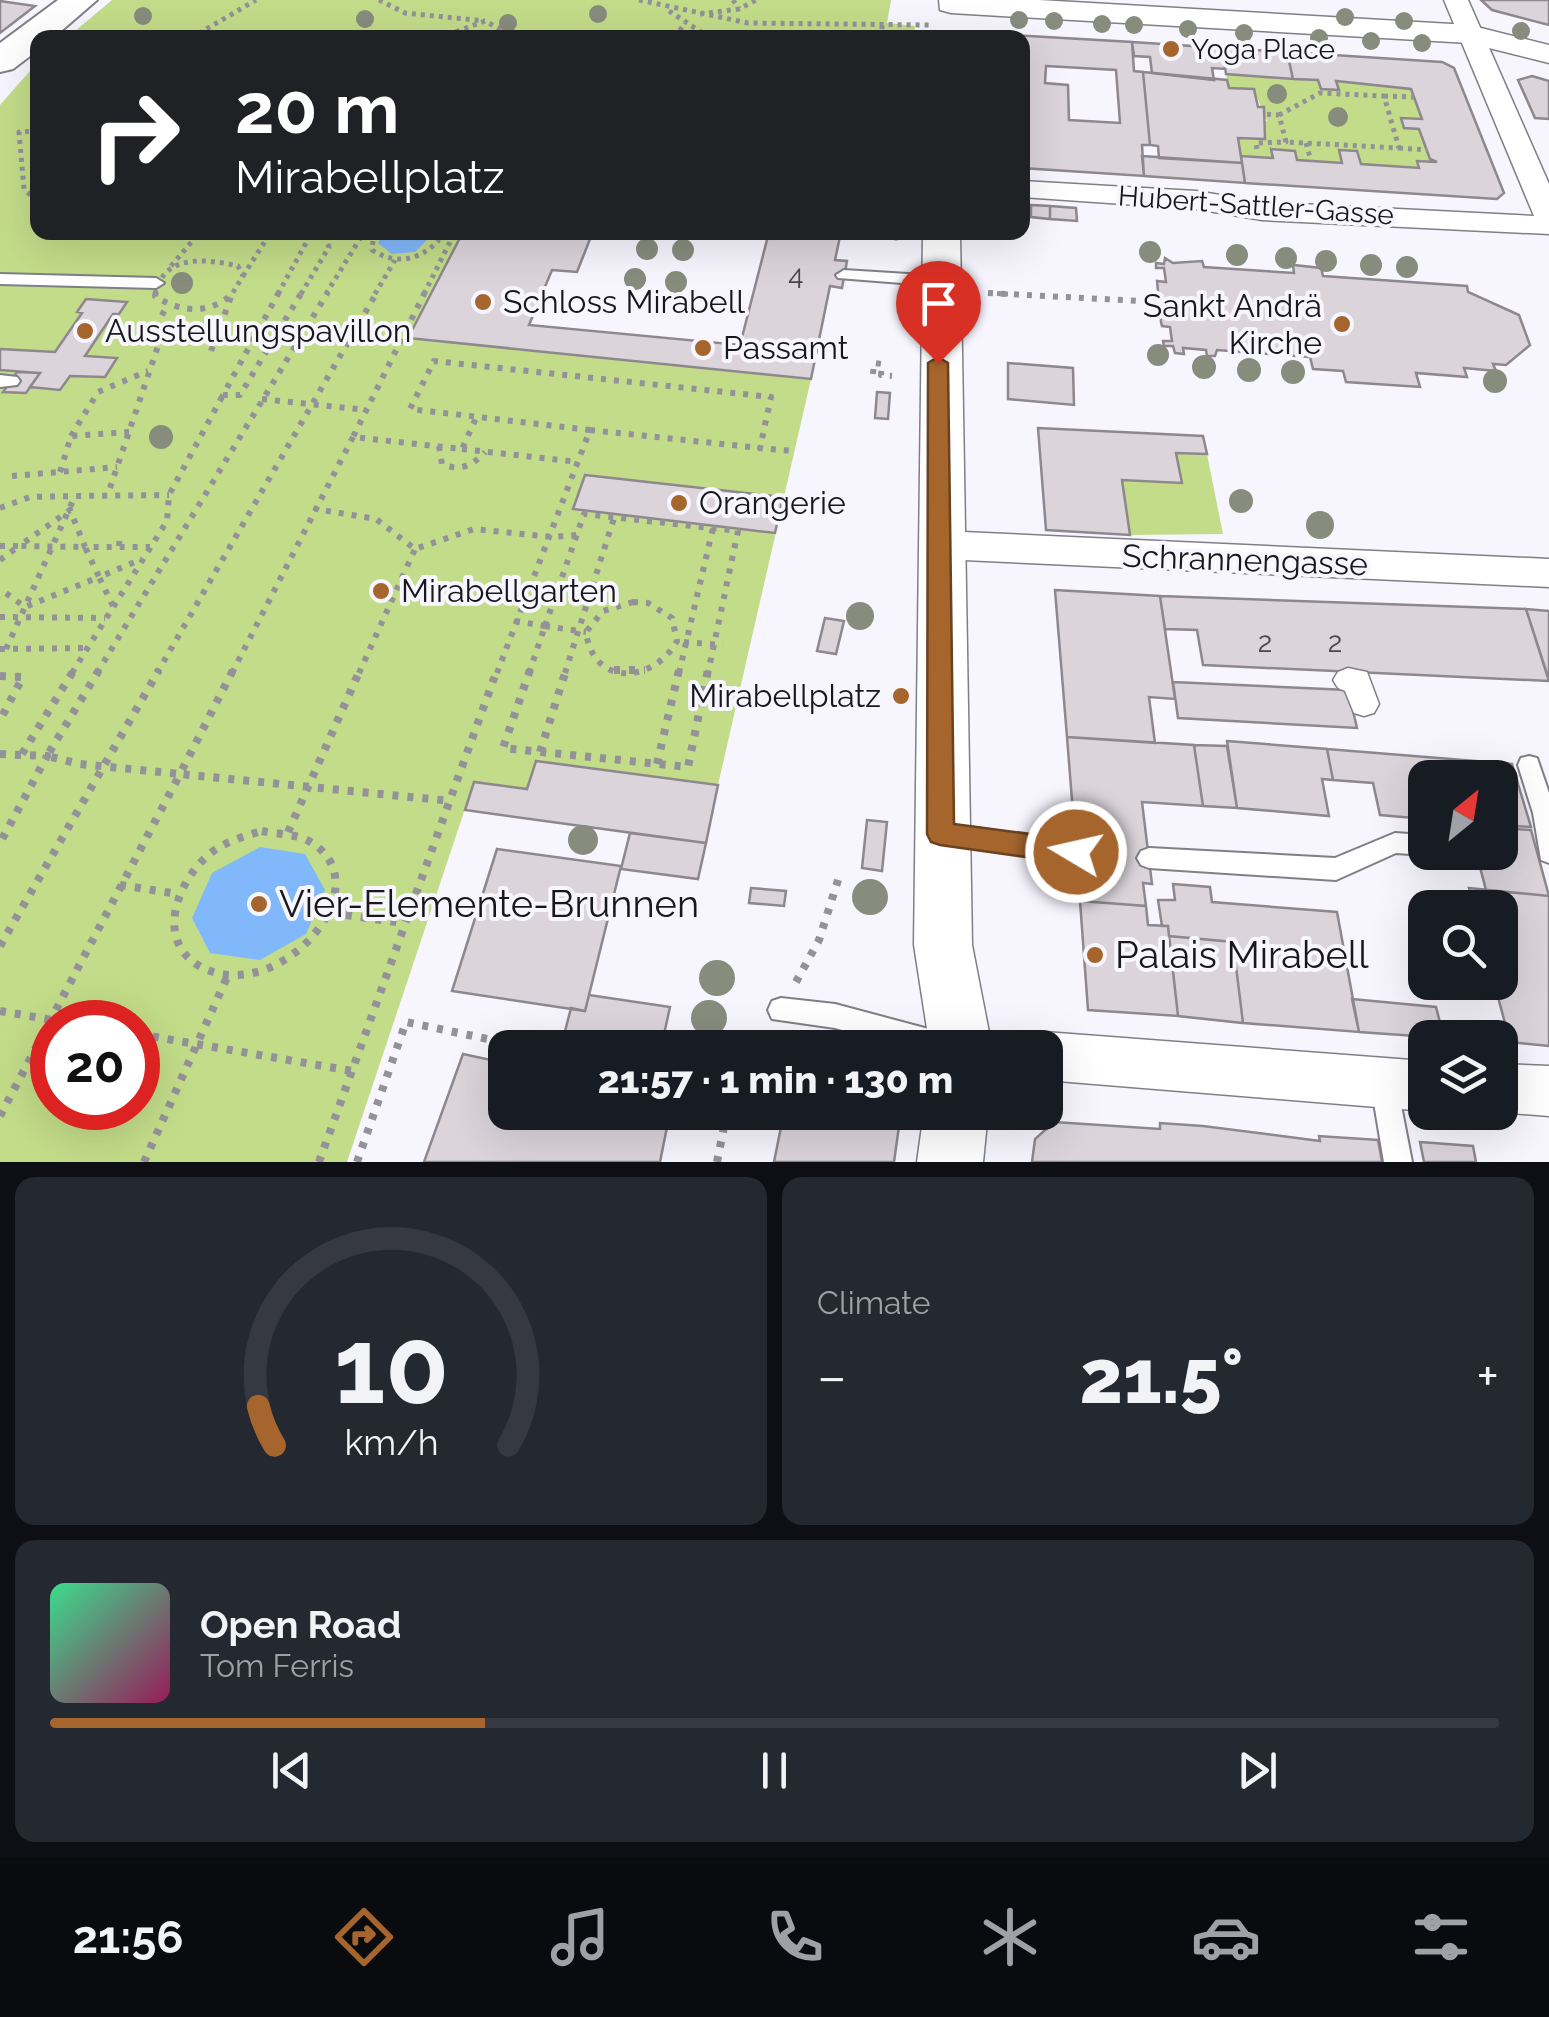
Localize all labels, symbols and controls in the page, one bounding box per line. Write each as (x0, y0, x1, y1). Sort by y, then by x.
place label: Yoga Place (1191, 33, 1335, 66)
marker: Yoga Place (1160, 38, 1182, 60)
text: 20 m (235, 67, 399, 149)
icon: right (70, 70, 200, 200)
text: Mirabellplatz (235, 151, 505, 204)
street label: Hubert-Sattler-Gasse (1117, 179, 1395, 232)
house number: 4 (788, 258, 804, 291)
pin (896, 261, 981, 364)
icon: arrive (911, 276, 966, 331)
place label: Schloss Mirabell (503, 283, 745, 320)
place label: Sankt Andrä Kirche (1143, 287, 1322, 361)
marker: Schloss Mirabell (472, 291, 494, 313)
place label: Ausstellungspavillon (105, 312, 412, 349)
marker: Sankt Andrä Kirche (1331, 313, 1353, 335)
marker: Ausstellungspavillon (74, 320, 96, 342)
place label: Passamt (723, 329, 849, 366)
marker: Passamt (692, 337, 714, 359)
place label: Orangerie (699, 484, 846, 521)
marker: Orangerie (668, 492, 690, 514)
street label: Schrannengasse (1121, 537, 1369, 582)
place label: Mirabellgarten (401, 572, 617, 609)
marker: Mirabellgarten (370, 580, 392, 602)
house number: 2 (1258, 626, 1272, 659)
house number: 2 (1328, 626, 1342, 659)
place label: Mirabellplatz (689, 677, 881, 714)
marker: Mirabellplatz (890, 685, 912, 707)
north arrow (1408, 760, 1518, 870)
map controls (1408, 760, 1518, 1130)
position arrow (1024, 800, 1128, 904)
place label: Vier-Elemente-Brunnen (279, 881, 699, 926)
button: search (1408, 890, 1518, 1000)
marker: Vier-Elemente-Brunnen (248, 893, 270, 915)
place label: Palais Mirabell (1115, 932, 1369, 977)
marker: Palais Mirabell (1084, 944, 1106, 966)
speed limit sign: 20 (30, 1000, 160, 1130)
button: layers (1408, 1020, 1518, 1130)
text: 21:57 · 1 min · 130 m (598, 1057, 953, 1102)
text: Climate (817, 1284, 931, 1321)
text: 10 (333, 1305, 449, 1427)
text: 21.5° (1079, 1332, 1243, 1421)
text: − (817, 1344, 847, 1409)
text: + (1476, 1344, 1499, 1409)
text: km/h (344, 1421, 438, 1463)
text: Open Road (200, 1602, 401, 1647)
text: Tom Ferris (200, 1647, 354, 1684)
icon: previous (264, 1743, 319, 1798)
icon: pause (747, 1743, 802, 1798)
icon: next (1230, 1743, 1285, 1798)
icon: directions (329, 1902, 399, 1972)
icon: music (545, 1902, 615, 1972)
icon: phone (760, 1902, 830, 1972)
icon: climate (975, 1902, 1045, 1972)
icon: car (1191, 1902, 1261, 1972)
icon: filters (1406, 1902, 1476, 1972)
text: 21:56 (73, 1911, 184, 1964)

